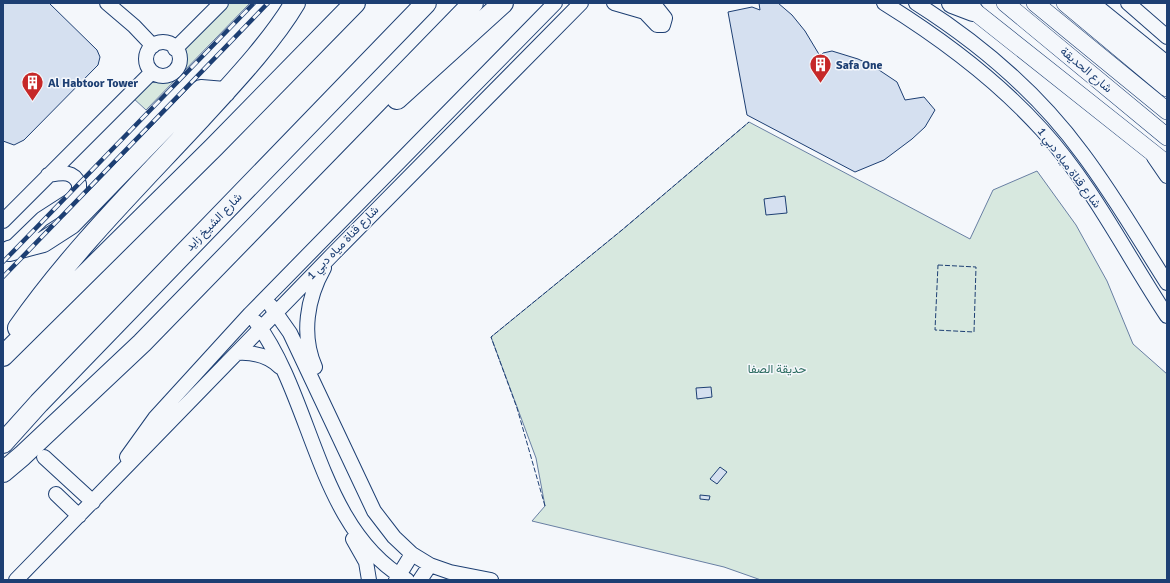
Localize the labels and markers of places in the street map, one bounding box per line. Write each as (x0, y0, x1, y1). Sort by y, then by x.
building icon: Safa One (807, 52, 833, 85)
place label: Safa One (836, 58, 883, 73)
building icon: Al Habtoor Tower (19, 70, 45, 103)
place label: Al Habtoor Tower (48, 76, 138, 91)

